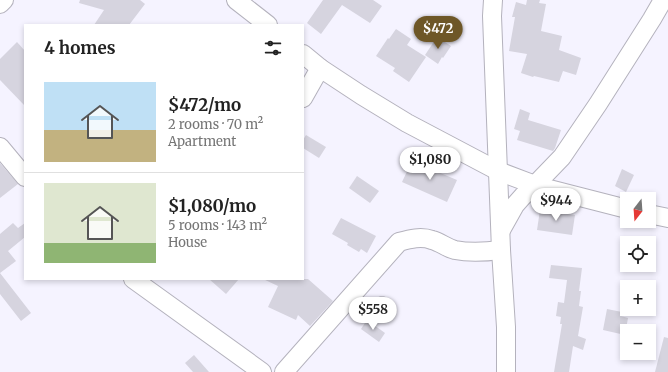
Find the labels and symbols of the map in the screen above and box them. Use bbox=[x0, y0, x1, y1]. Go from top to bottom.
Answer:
pin: $472 bbox=[414, 16, 462, 50]
pin: $1,080 bbox=[397, 147, 463, 181]
pin: $944 bbox=[532, 188, 580, 222]
north arrow bbox=[620, 192, 656, 228]
pin: $558 bbox=[349, 297, 397, 331]

